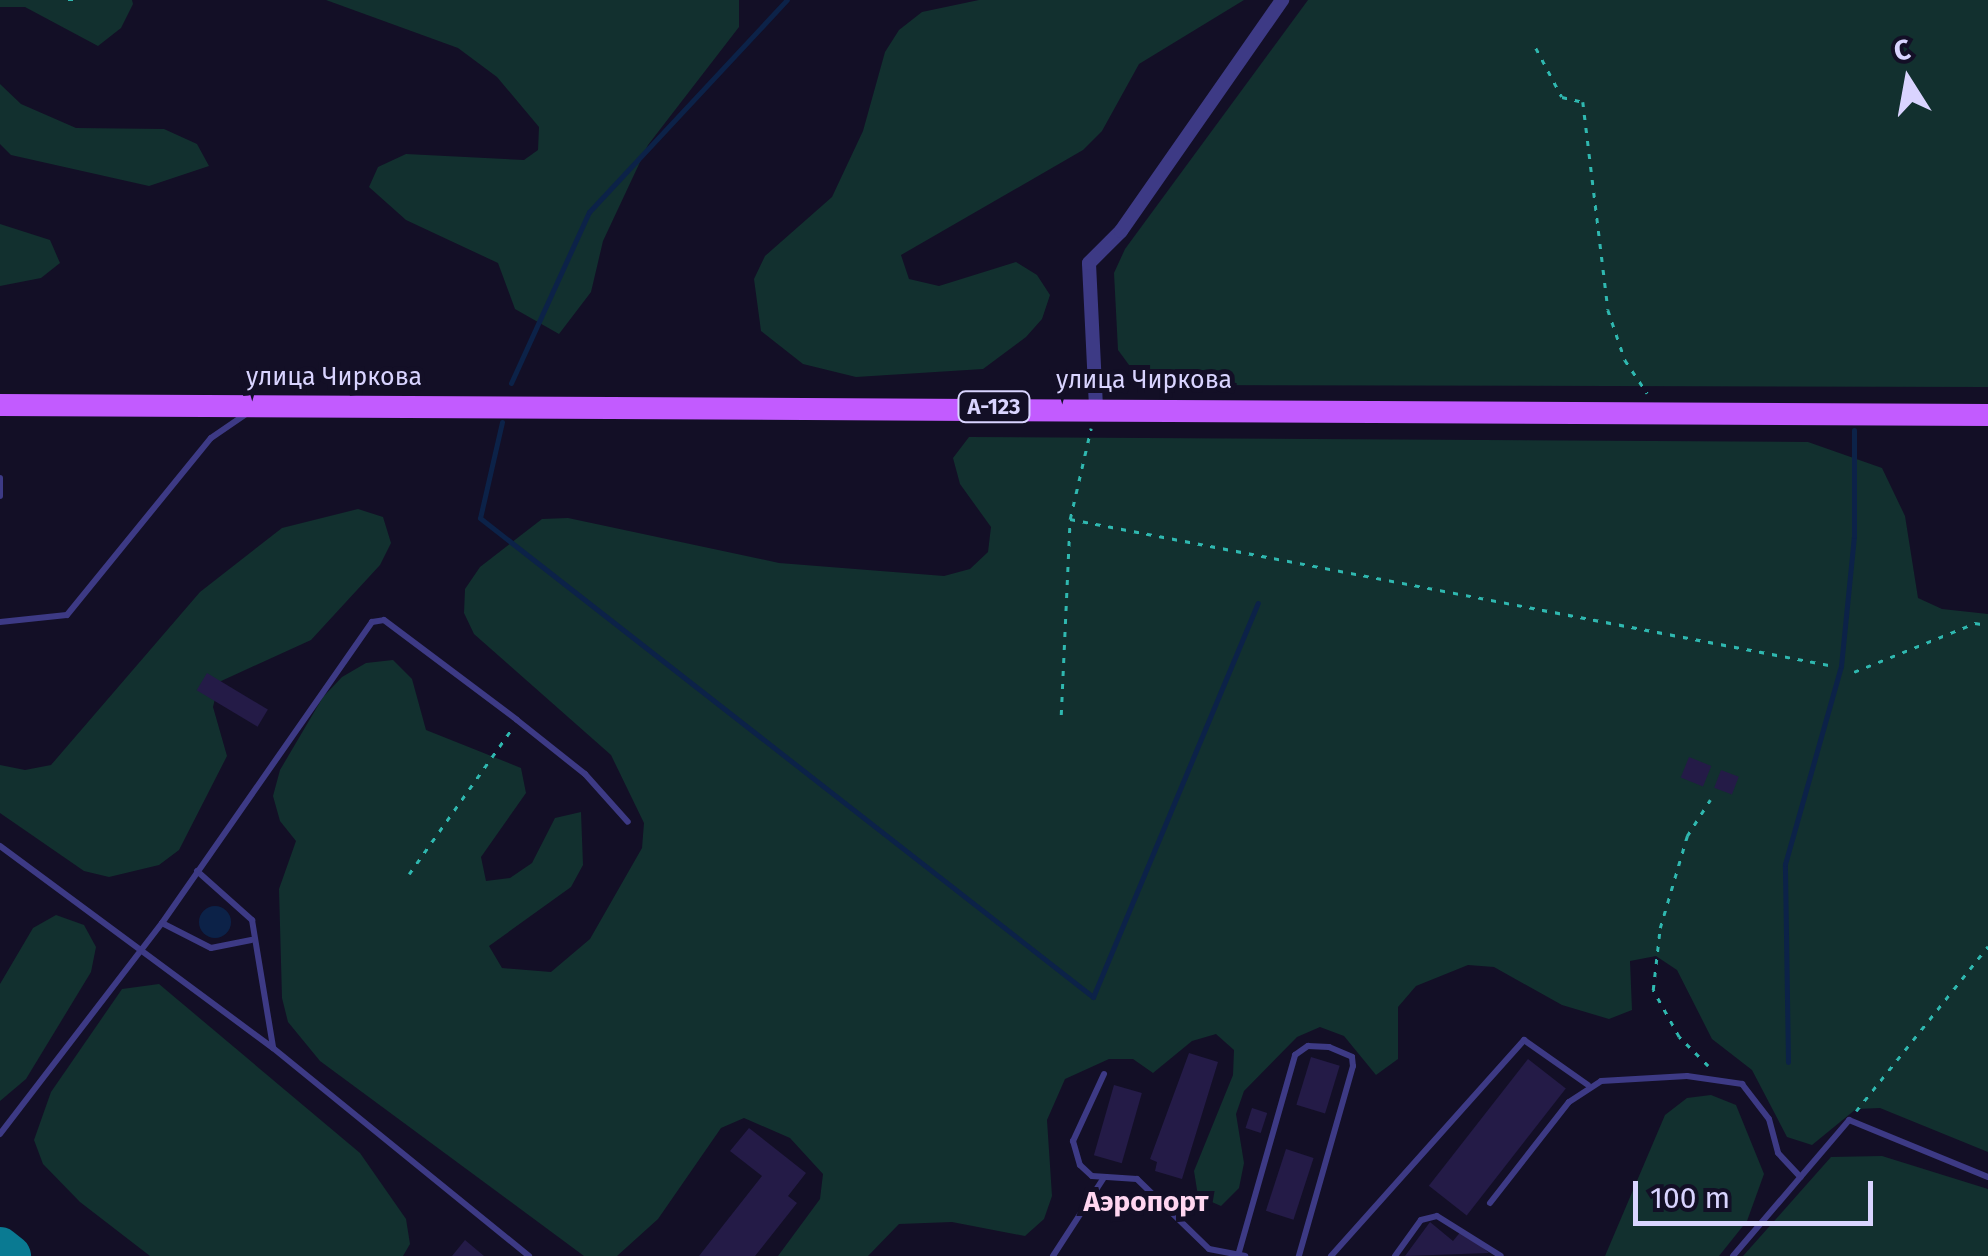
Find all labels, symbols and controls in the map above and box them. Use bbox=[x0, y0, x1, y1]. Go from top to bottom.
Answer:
north arrow bbox=[1858, 30, 1958, 130]
text: С bbox=[1891, 32, 1913, 68]
street label: улица Чиркова bbox=[246, 362, 422, 392]
street label: улица Чиркова bbox=[1056, 365, 1232, 395]
road number: А-123 bbox=[956, 390, 1032, 424]
scale bar bbox=[1638, 1161, 1878, 1223]
text: 100 m bbox=[1650, 1180, 1730, 1216]
district label: Аэропорт bbox=[1083, 1185, 1209, 1219]

